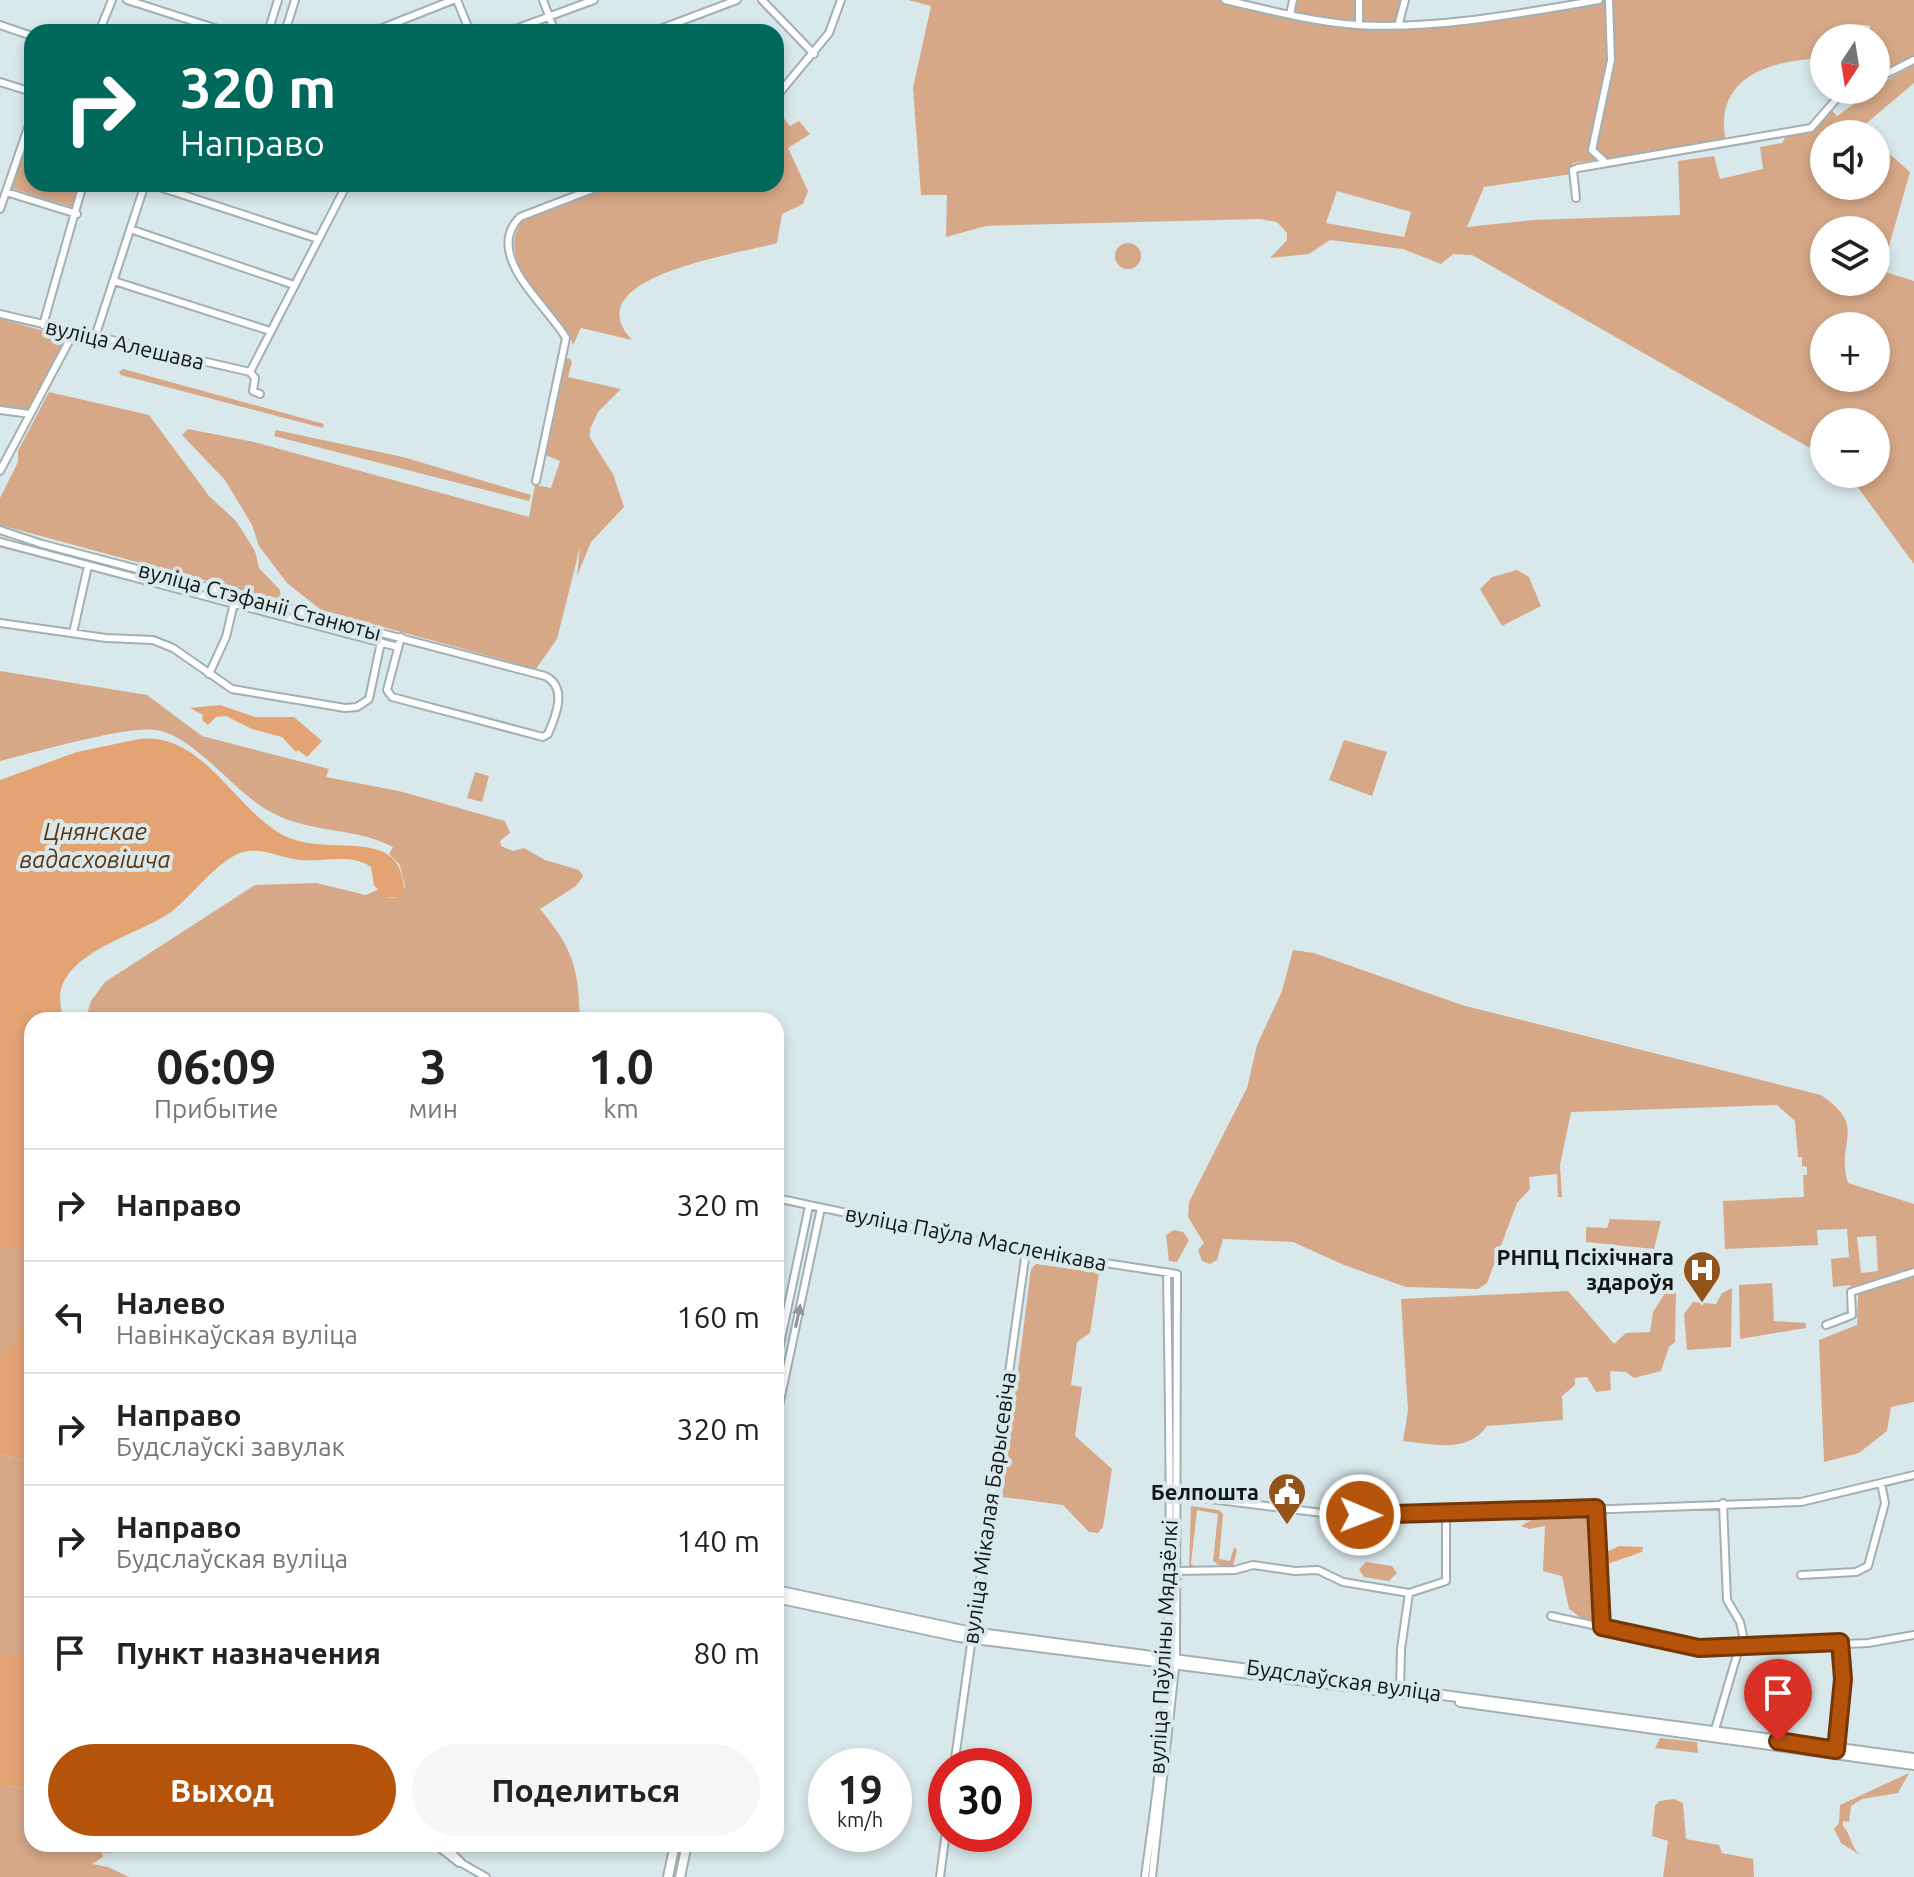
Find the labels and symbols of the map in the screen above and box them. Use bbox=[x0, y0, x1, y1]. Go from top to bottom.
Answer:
north arrow bbox=[1810, 24, 1890, 104]
street label: вуліца Алешава bbox=[43, 313, 207, 374]
street label: вуліца Стэфаніі Станюты bbox=[136, 556, 384, 645]
water label: Цнянскае вадасховішча bbox=[20, 818, 171, 873]
street label: вуліца Паўла Масленікава bbox=[843, 1200, 1109, 1275]
place label: РНПЦ Псіхічнага здароўя bbox=[1497, 1244, 1674, 1294]
hospital icon: РНПЦ Псіхічнага здароўя bbox=[1681, 1249, 1723, 1304]
one-way arrow bbox=[792, 1304, 805, 1329]
street label: вуліца Мікалая Барысевіча bbox=[957, 1370, 1020, 1646]
public building icon: Белпошта bbox=[1266, 1471, 1308, 1526]
position arrow bbox=[1318, 1473, 1402, 1557]
place label: Белпошта bbox=[1151, 1479, 1259, 1504]
street label: вуліца Паўліны Мядзёлкі bbox=[1143, 1519, 1182, 1775]
street label: Будслаўская вуліца bbox=[1245, 1653, 1443, 1706]
pin bbox=[1744, 1659, 1812, 1741]
speed limit sign: 30 bbox=[928, 1748, 1032, 1852]

